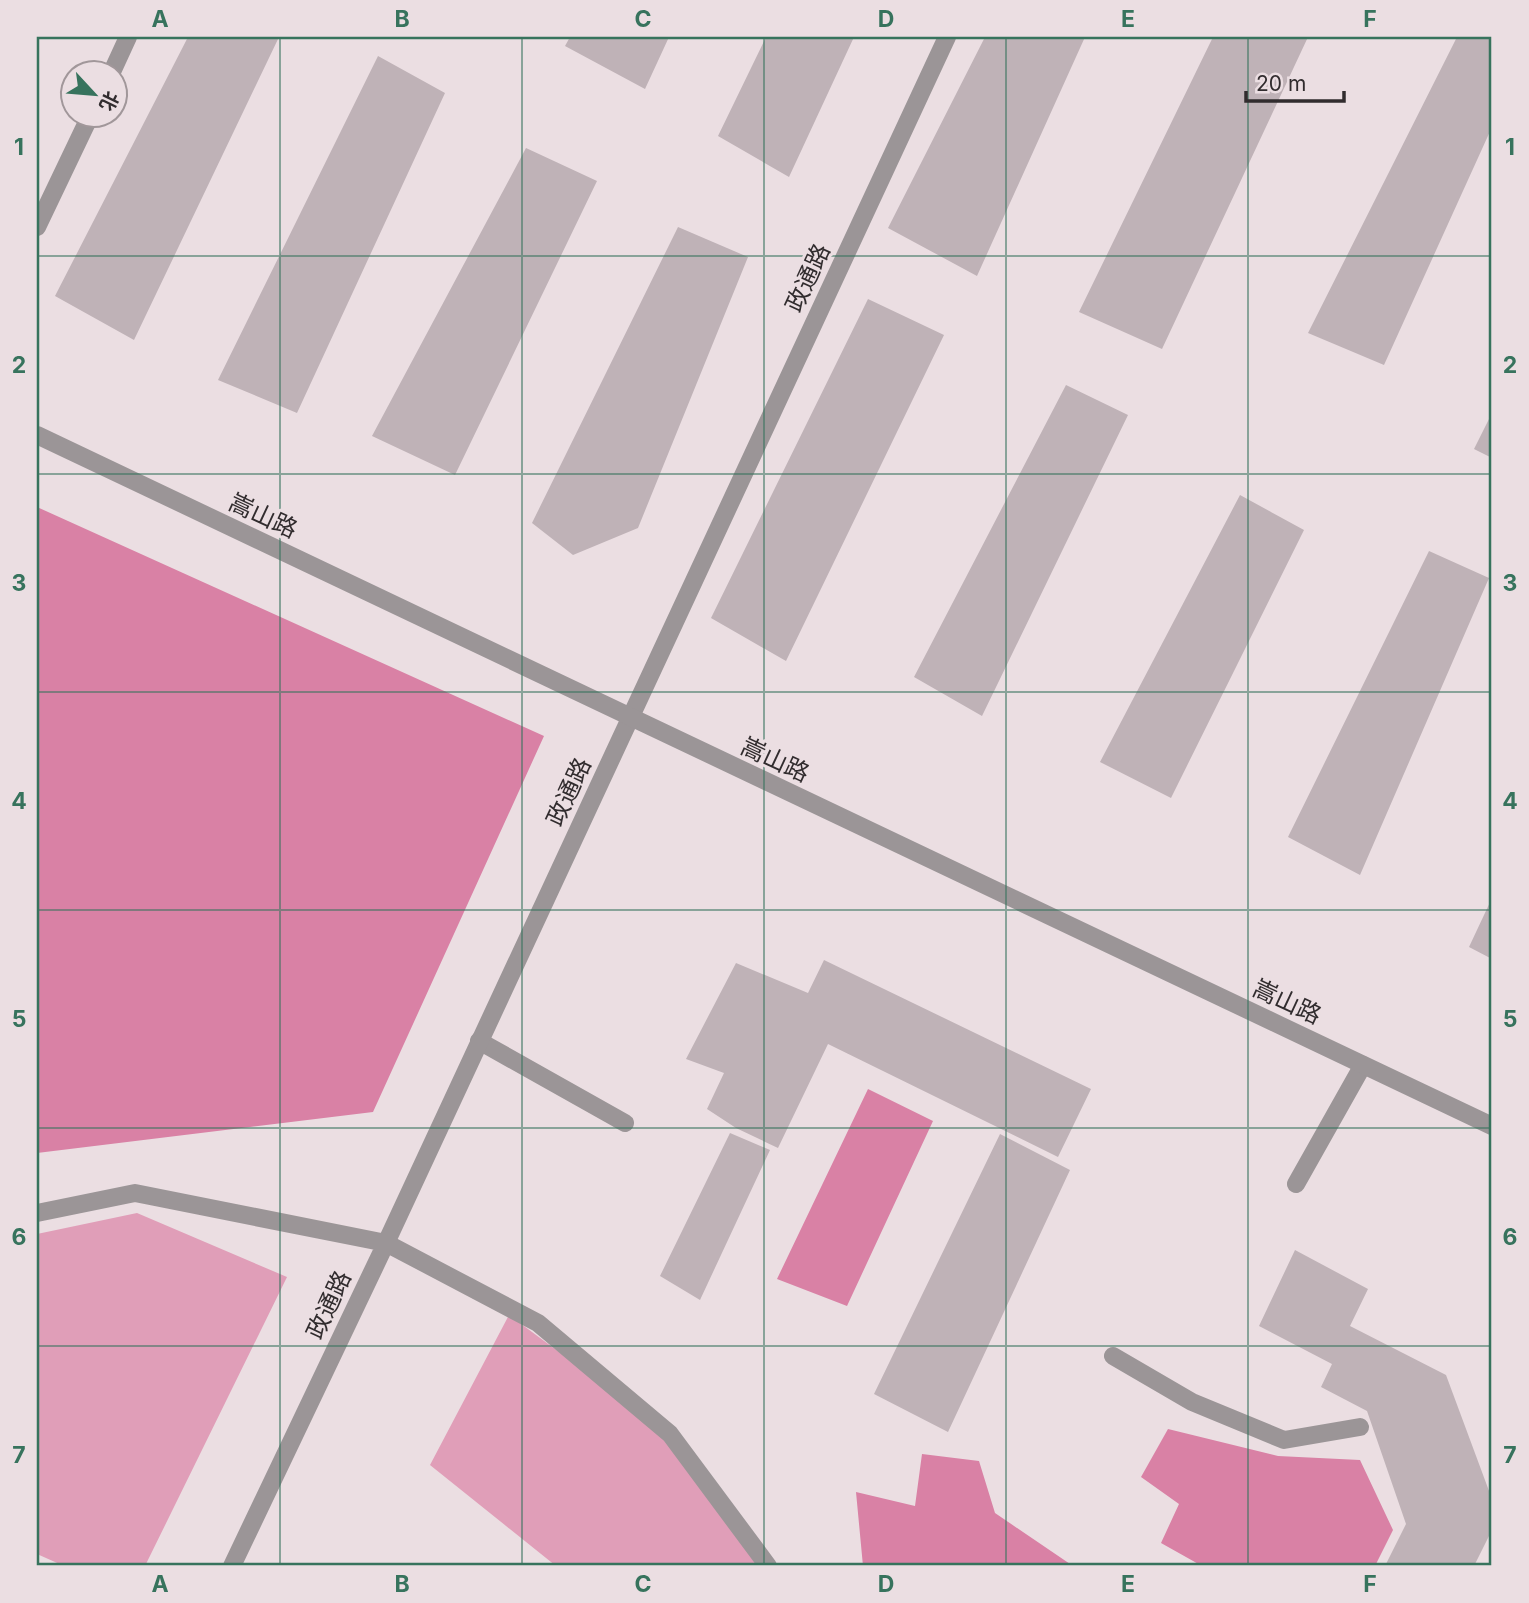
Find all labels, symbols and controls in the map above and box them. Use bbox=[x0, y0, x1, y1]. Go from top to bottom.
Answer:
text: A bbox=[151, 5, 169, 33]
text: B bbox=[394, 5, 410, 33]
text: C bbox=[634, 5, 652, 33]
text: D bbox=[878, 5, 894, 33]
text: E bbox=[1121, 5, 1135, 33]
text: F bbox=[1363, 5, 1377, 33]
north arrow bbox=[60, 60, 130, 130]
scale bar bbox=[1246, 60, 1344, 104]
text: 20 m bbox=[1256, 71, 1306, 96]
text: 北 bbox=[94, 88, 123, 115]
text: 1 bbox=[14, 133, 24, 161]
text: 1 bbox=[1505, 133, 1515, 161]
street label: 政通路 bbox=[779, 239, 836, 317]
text: 2 bbox=[12, 351, 26, 379]
text: 2 bbox=[1503, 351, 1517, 379]
street label: 嵩山路 bbox=[224, 487, 302, 544]
text: 3 bbox=[12, 569, 26, 597]
text: 3 bbox=[1503, 569, 1517, 597]
street label: 嵩山路 bbox=[736, 731, 814, 788]
street label: 政通路 bbox=[540, 753, 597, 831]
text: 4 bbox=[11, 787, 27, 815]
text: 4 bbox=[1502, 787, 1518, 815]
street label: 嵩山路 bbox=[1248, 973, 1326, 1030]
text: 5 bbox=[12, 1005, 26, 1033]
text: 5 bbox=[1503, 1005, 1517, 1033]
text: 6 bbox=[12, 1223, 26, 1251]
text: 6 bbox=[1503, 1223, 1517, 1251]
street label: 政通路 bbox=[300, 1266, 357, 1344]
text: 7 bbox=[12, 1441, 26, 1469]
text: 7 bbox=[1503, 1441, 1517, 1469]
text: A bbox=[151, 1570, 169, 1598]
text: B bbox=[394, 1570, 410, 1598]
text: C bbox=[634, 1570, 652, 1598]
text: D bbox=[878, 1570, 894, 1598]
text: E bbox=[1121, 1570, 1135, 1598]
text: F bbox=[1363, 1570, 1377, 1598]

